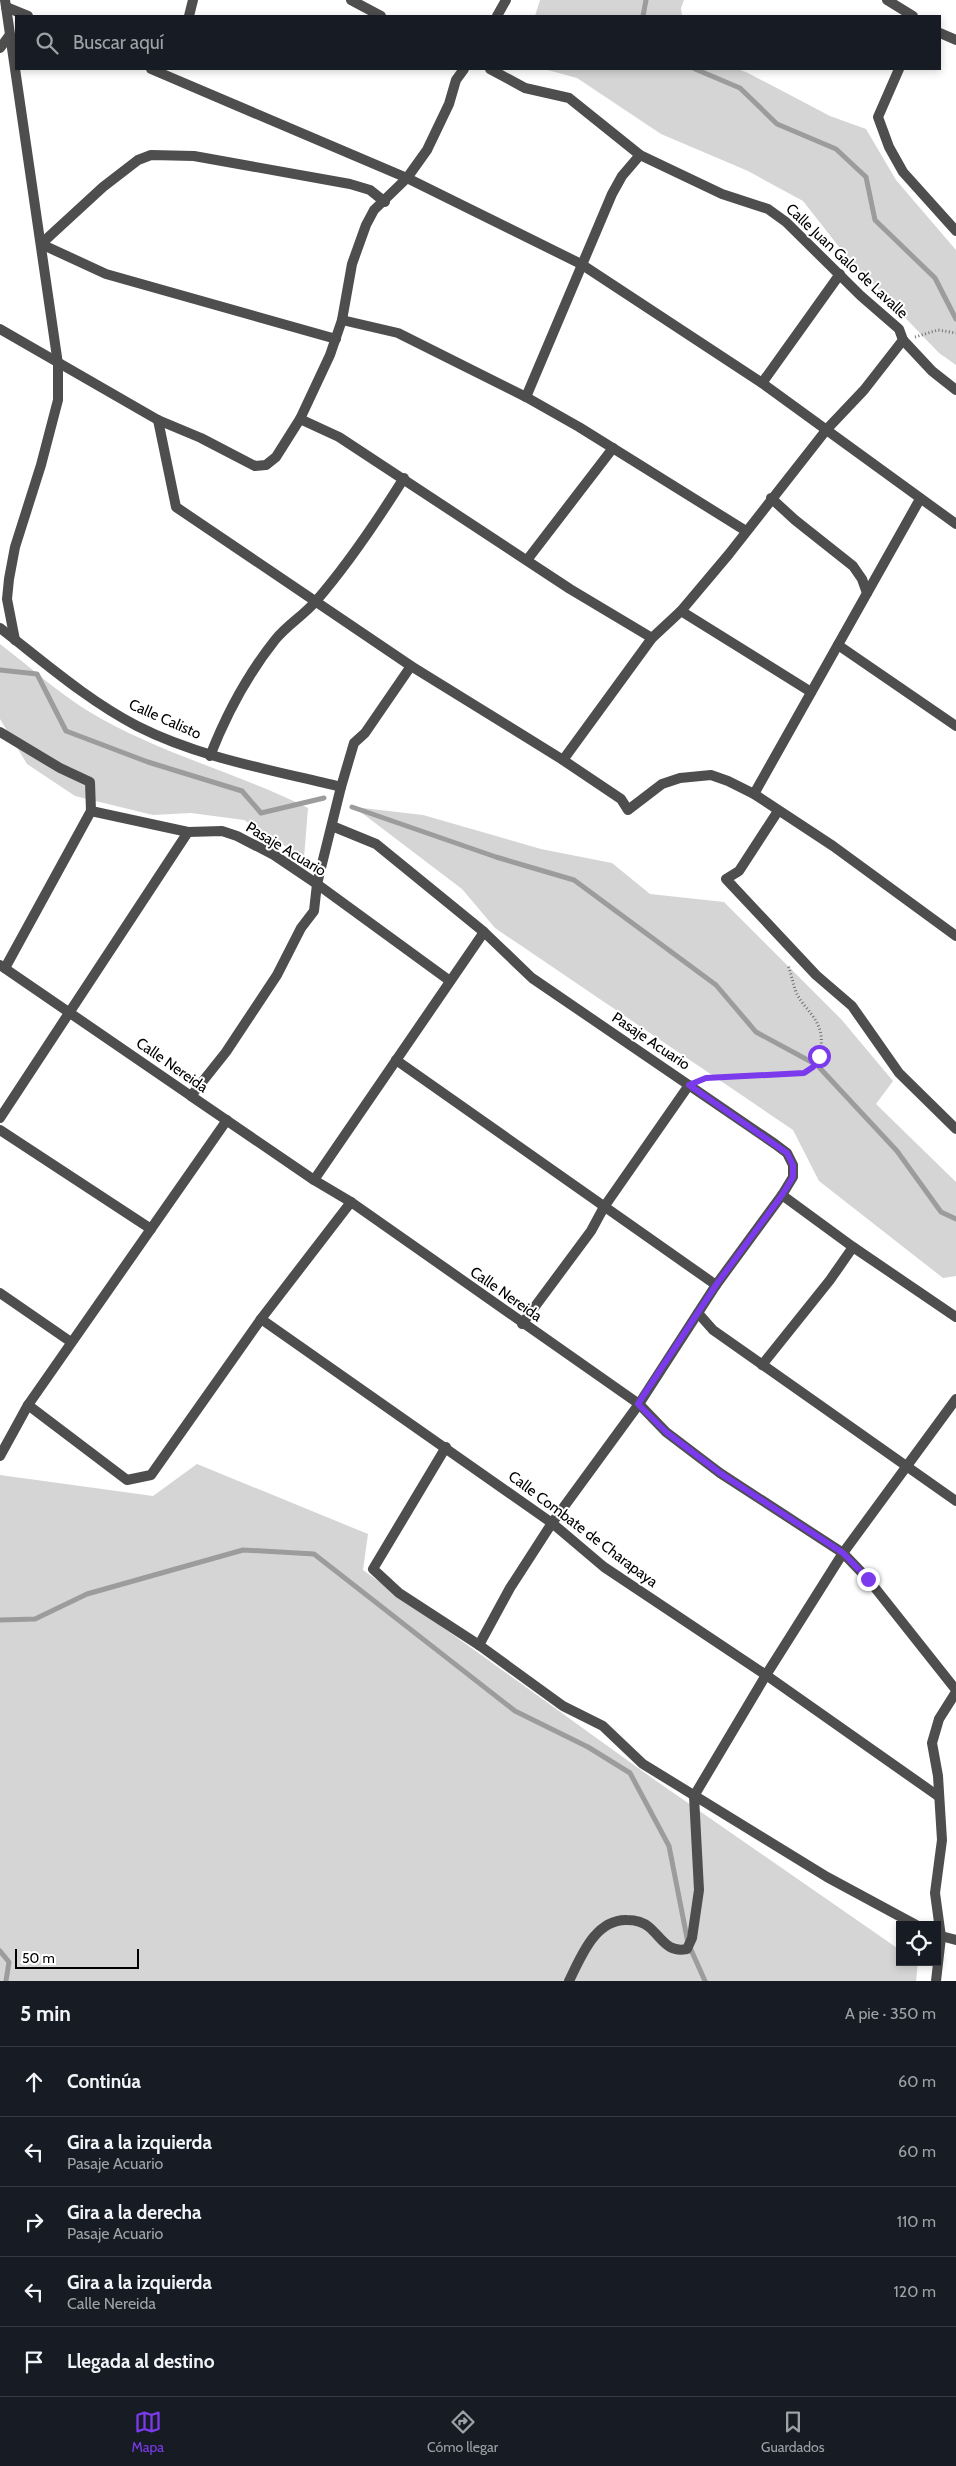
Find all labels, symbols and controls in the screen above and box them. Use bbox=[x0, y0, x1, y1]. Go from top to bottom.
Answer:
search box bbox=[15, 15, 941, 70]
icon: search bbox=[33, 29, 61, 57]
text: Buscar aquí bbox=[73, 31, 164, 54]
street label: Calle Juan Galo de Lavalle bbox=[782, 200, 912, 322]
street label: Calle Calisto bbox=[126, 695, 204, 743]
street label: Pasaje Acuario bbox=[243, 818, 329, 880]
street label: Pasaje Acuario bbox=[609, 1008, 693, 1074]
street label: Calle Nereida bbox=[133, 1034, 212, 1097]
route start bbox=[808, 1045, 831, 1068]
street label: Calle Nereida bbox=[467, 1263, 546, 1326]
street label: Calle Combate de Charapaya bbox=[505, 1467, 662, 1591]
route end bbox=[857, 1568, 880, 1591]
map controls bbox=[896, 1921, 941, 1966]
button: locate bbox=[896, 1921, 941, 1966]
scale bar bbox=[15, 1946, 139, 1969]
text: 50 m bbox=[22, 1949, 55, 1967]
text: 5 min bbox=[20, 2001, 71, 2026]
text: A pie · 350 m bbox=[845, 2004, 936, 2023]
icon: ahead bbox=[20, 2068, 48, 2096]
text: Continúa bbox=[67, 2070, 141, 2093]
text: 60 m bbox=[898, 2072, 936, 2091]
text: Gira a la izquierda bbox=[67, 2131, 212, 2154]
icon: left bbox=[20, 2138, 48, 2166]
text: 60 m bbox=[898, 2142, 936, 2161]
text: Pasaje Acuario bbox=[67, 2154, 163, 2173]
text: Gira a la derecha bbox=[67, 2201, 202, 2224]
icon: right bbox=[20, 2208, 48, 2236]
text: 110 m bbox=[897, 2212, 936, 2231]
text: Pasaje Acuario bbox=[67, 2224, 163, 2243]
text: Gira a la izquierda bbox=[67, 2271, 212, 2294]
icon: left bbox=[20, 2278, 48, 2306]
text: 120 m bbox=[894, 2282, 936, 2301]
text: Calle Nereida bbox=[67, 2294, 156, 2313]
icon: arrive bbox=[20, 2348, 48, 2376]
text: Llegada al destino bbox=[67, 2350, 214, 2373]
tab: Mapa bbox=[132, 2408, 164, 2456]
tab: Cómo llegar bbox=[427, 2408, 498, 2456]
tab: Guardados bbox=[761, 2408, 824, 2456]

